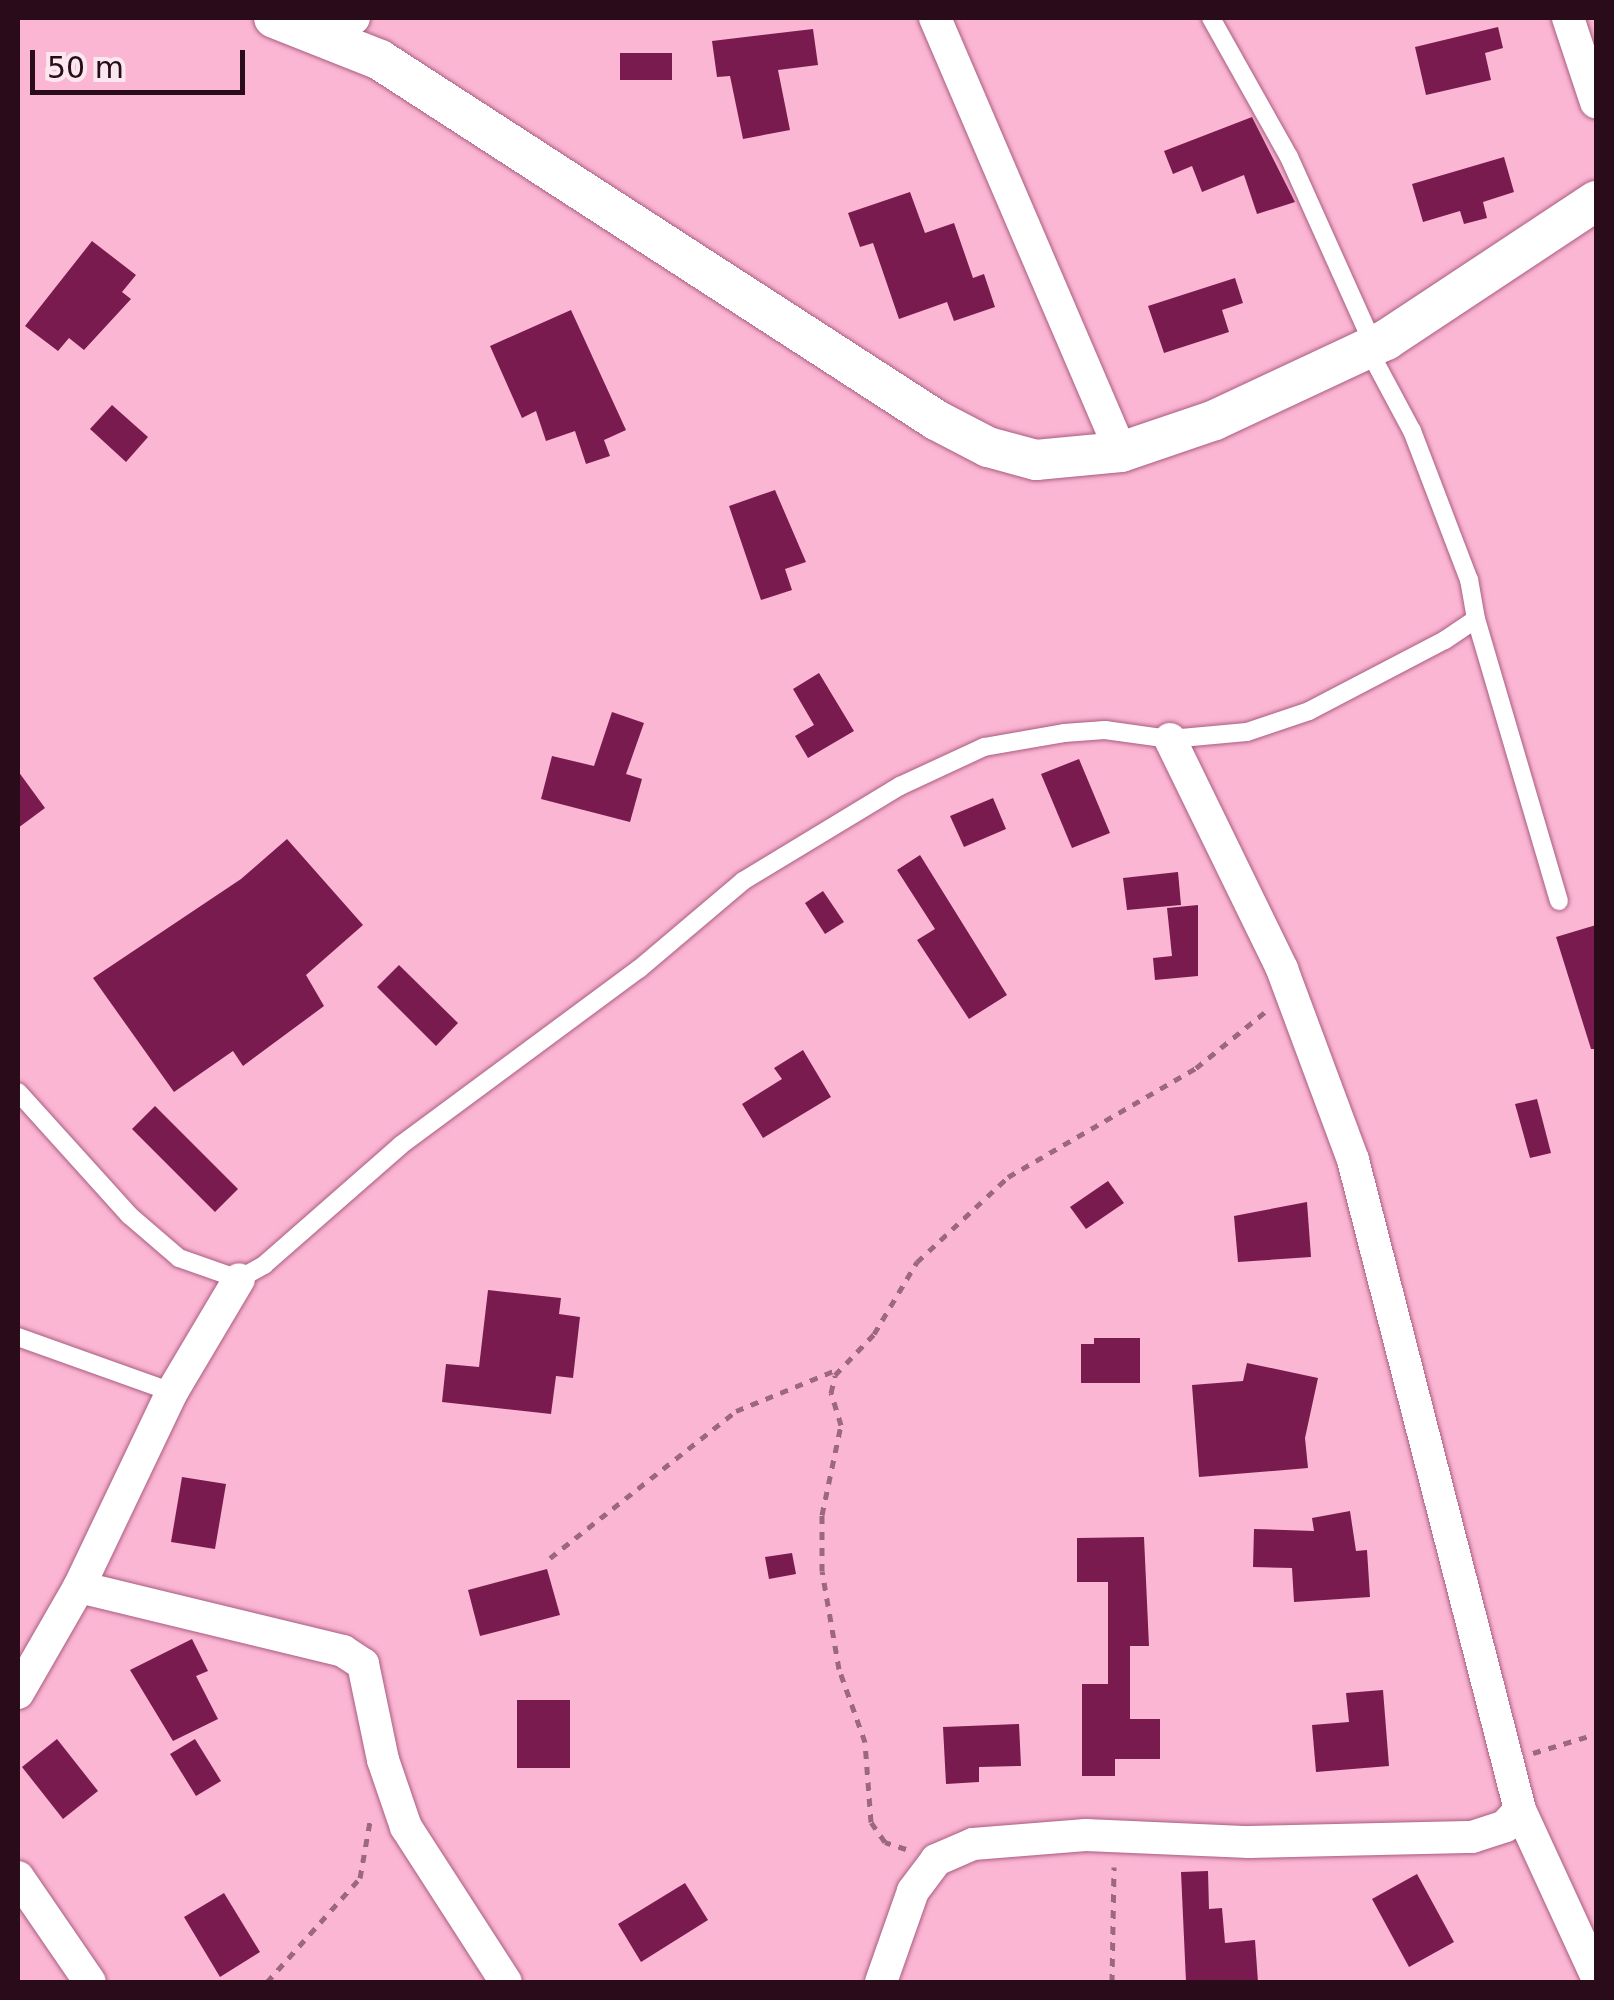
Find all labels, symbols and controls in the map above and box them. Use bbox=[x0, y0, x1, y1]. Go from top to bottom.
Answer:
scale bar bbox=[35, 30, 250, 92]
text: 50 m bbox=[47, 50, 124, 85]

